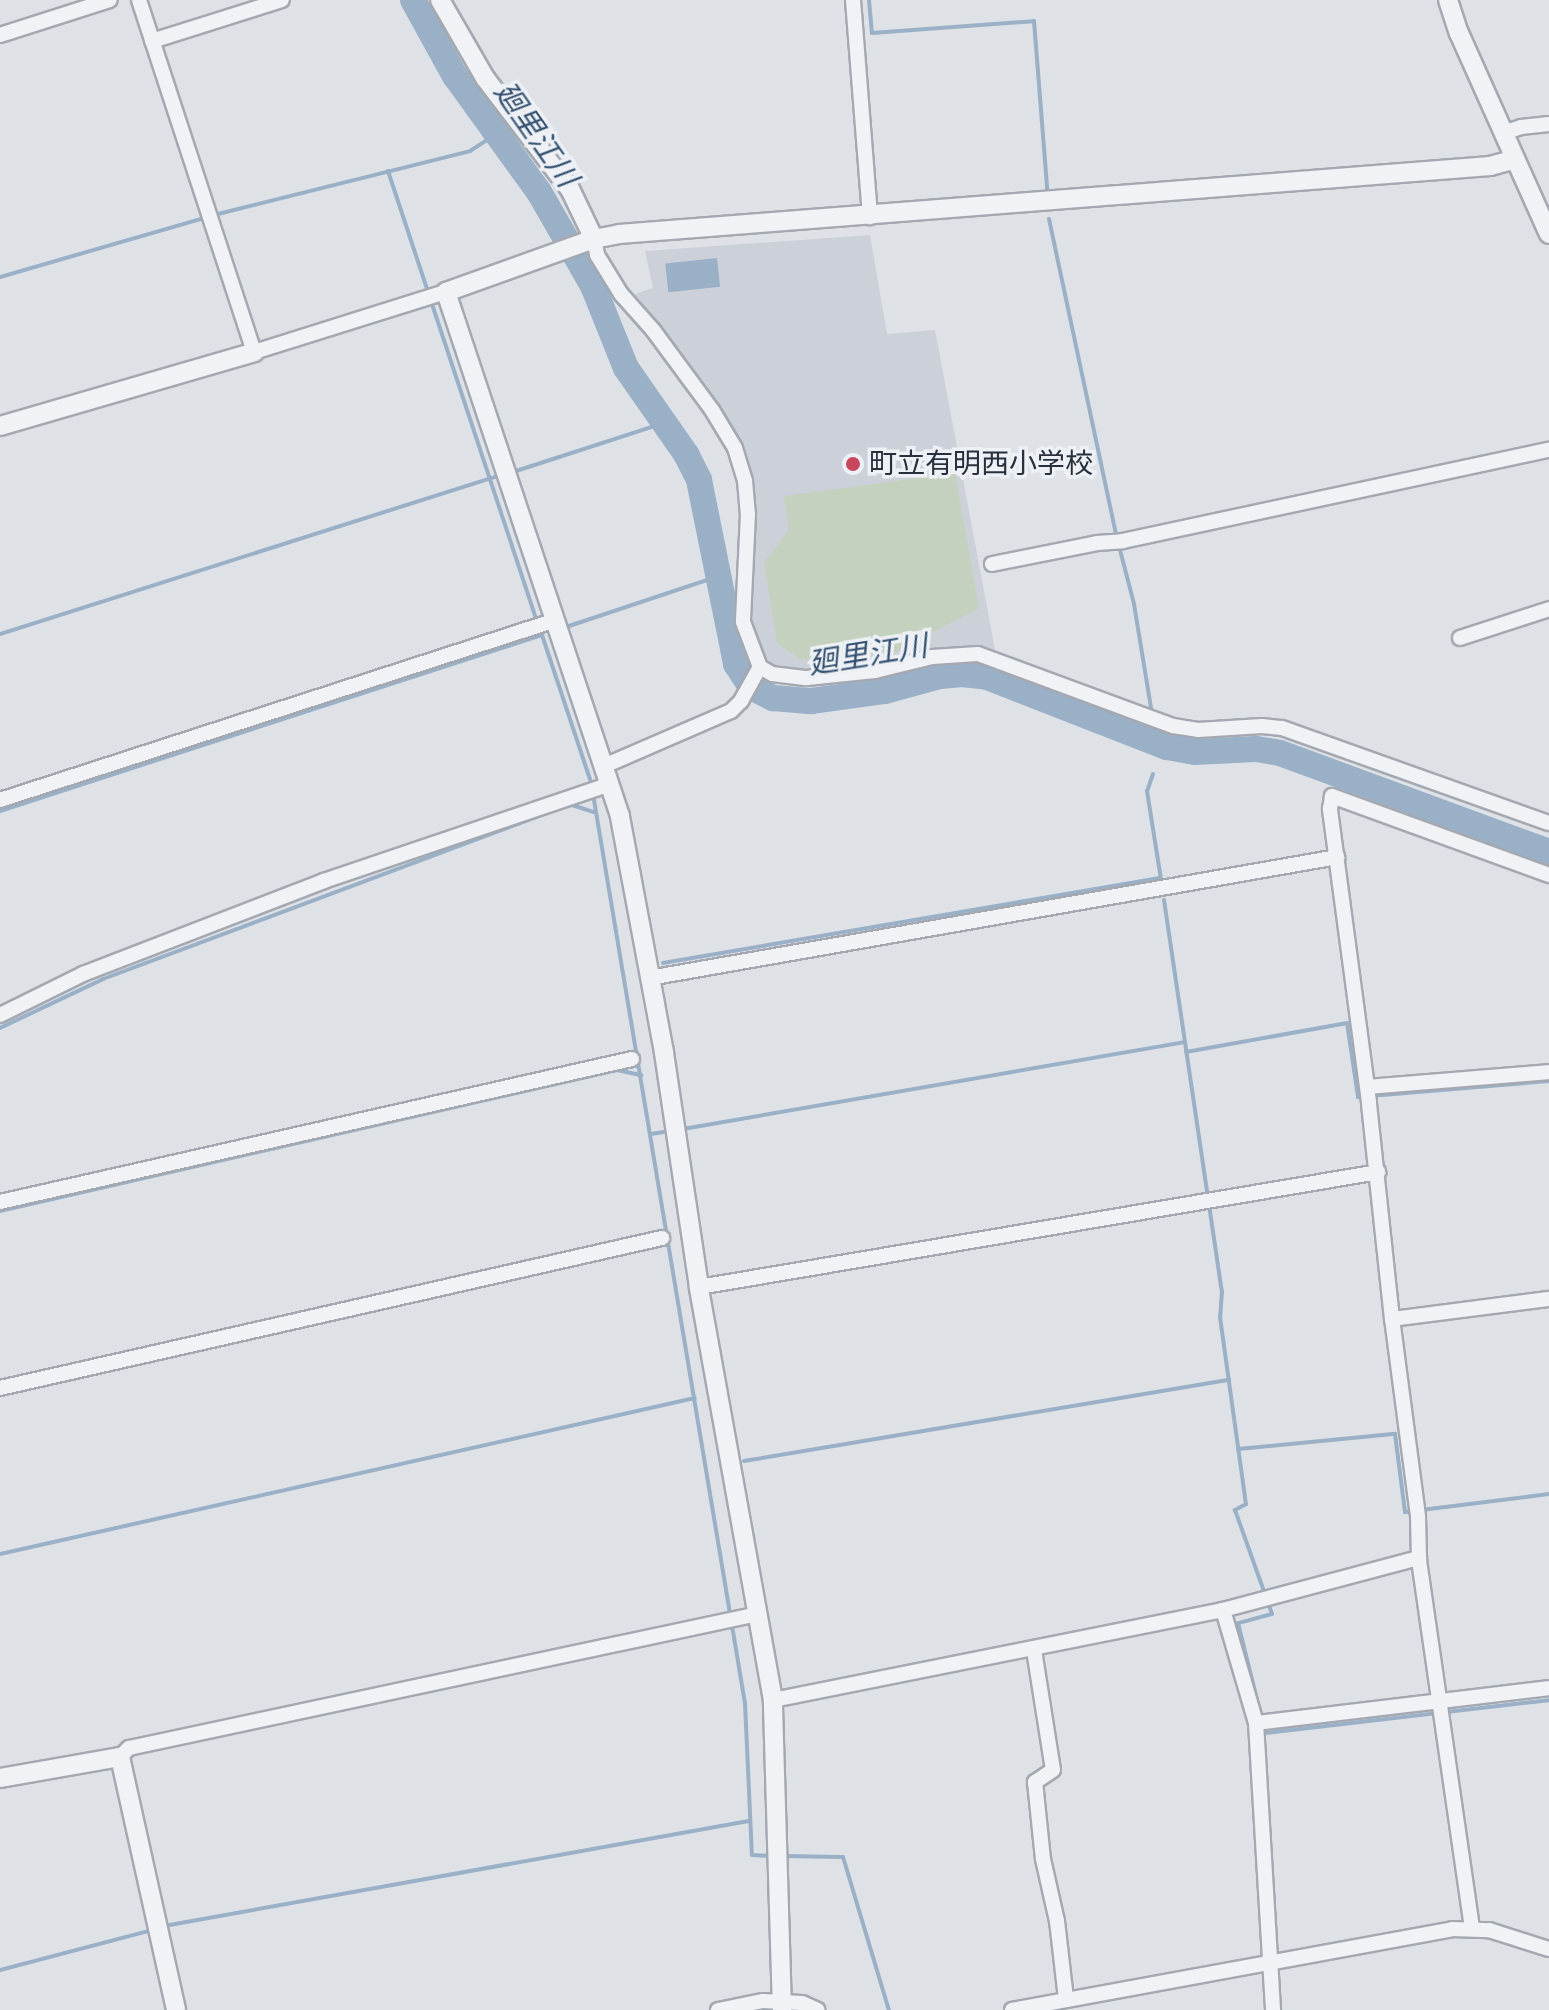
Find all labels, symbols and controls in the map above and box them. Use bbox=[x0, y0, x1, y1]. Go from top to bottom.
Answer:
water label: 廻里江川 bbox=[486, 76, 584, 194]
place label: 町立有明西小学校 bbox=[869, 447, 1093, 481]
marker: 町立有明西小学校 bbox=[844, 455, 862, 473]
water label: 廻里江川 bbox=[806, 629, 930, 683]

